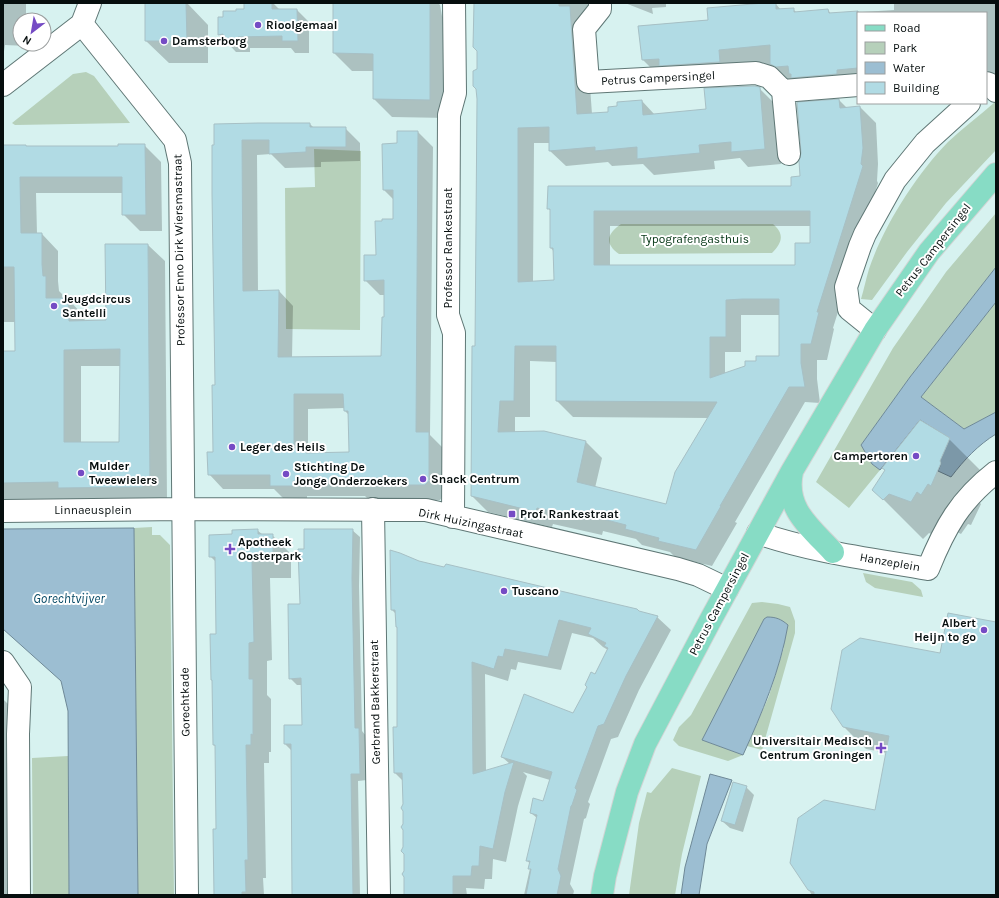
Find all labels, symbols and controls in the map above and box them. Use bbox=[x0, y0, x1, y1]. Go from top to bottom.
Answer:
north arrow bbox=[12, 12, 52, 52]
legend bbox=[857, 12, 987, 104]
place label: Rioolgemaal bbox=[266, 18, 337, 32]
marker: Rioolgemaal bbox=[253, 20, 263, 30]
text: Road bbox=[893, 21, 921, 35]
text: N bbox=[20, 33, 34, 48]
place label: Damsterborg bbox=[172, 34, 247, 48]
marker: Damsterborg bbox=[159, 36, 169, 46]
text: Park bbox=[893, 41, 918, 55]
text: Water bbox=[893, 61, 926, 75]
street label: Petrus Campersingel bbox=[601, 68, 715, 88]
text: Building bbox=[893, 81, 940, 95]
street label: Professor Enno Dirk Wiersmastraat bbox=[170, 153, 188, 346]
street label: Professor Rankestraat bbox=[441, 187, 455, 309]
street label: Petrus Campersingel bbox=[892, 201, 974, 299]
park label: Typografengasthuis bbox=[641, 232, 749, 246]
place label: Jeugdcircus Santelli bbox=[62, 292, 131, 320]
marker: Jeugdcircus Santelli bbox=[49, 301, 59, 311]
place label: Leger des Heils bbox=[240, 440, 325, 454]
marker: Leger des Heils bbox=[227, 442, 237, 452]
place label: Campertoren bbox=[834, 449, 908, 463]
marker: Campertoren bbox=[911, 451, 921, 461]
place label: Mulder Tweewielers bbox=[89, 459, 157, 487]
place label: Stichting De Jonge Onderzoekers bbox=[294, 460, 408, 488]
marker: Mulder Tweewielers bbox=[76, 468, 86, 478]
marker: Stichting De Jonge Onderzoekers bbox=[281, 469, 291, 479]
place label: Snack Centrum bbox=[431, 472, 519, 486]
marker: Snack Centrum bbox=[418, 474, 428, 484]
street label: Linnaeusplein bbox=[54, 503, 132, 517]
street label: Dirk Huizingastraat bbox=[417, 505, 525, 541]
place label: Prof. Rankestraat bbox=[520, 507, 619, 521]
marker: Prof. Rankestraat bbox=[507, 509, 517, 519]
place label: Apotheek Oosterpark bbox=[238, 535, 301, 563]
marker: Apotheek Oosterpark bbox=[225, 544, 235, 554]
street label: Petrus Campersingel bbox=[686, 550, 752, 658]
street label: Hanzeplein bbox=[859, 550, 921, 574]
place label: Tuscano bbox=[512, 584, 559, 598]
marker: Tuscano bbox=[499, 586, 509, 596]
water label: Gorechtvijver bbox=[33, 591, 105, 606]
place label: Albert Heijn to go bbox=[914, 616, 976, 644]
marker: Albert Heijn to go bbox=[979, 625, 989, 635]
street label: Gerbrand Bakkerstraat bbox=[367, 639, 383, 764]
street label: Gorechtkade bbox=[177, 667, 193, 737]
place label: Universitair Medisch Centrum Groningen bbox=[753, 734, 872, 762]
marker: Universitair Medisch Centrum Groningen bbox=[875, 742, 887, 754]

